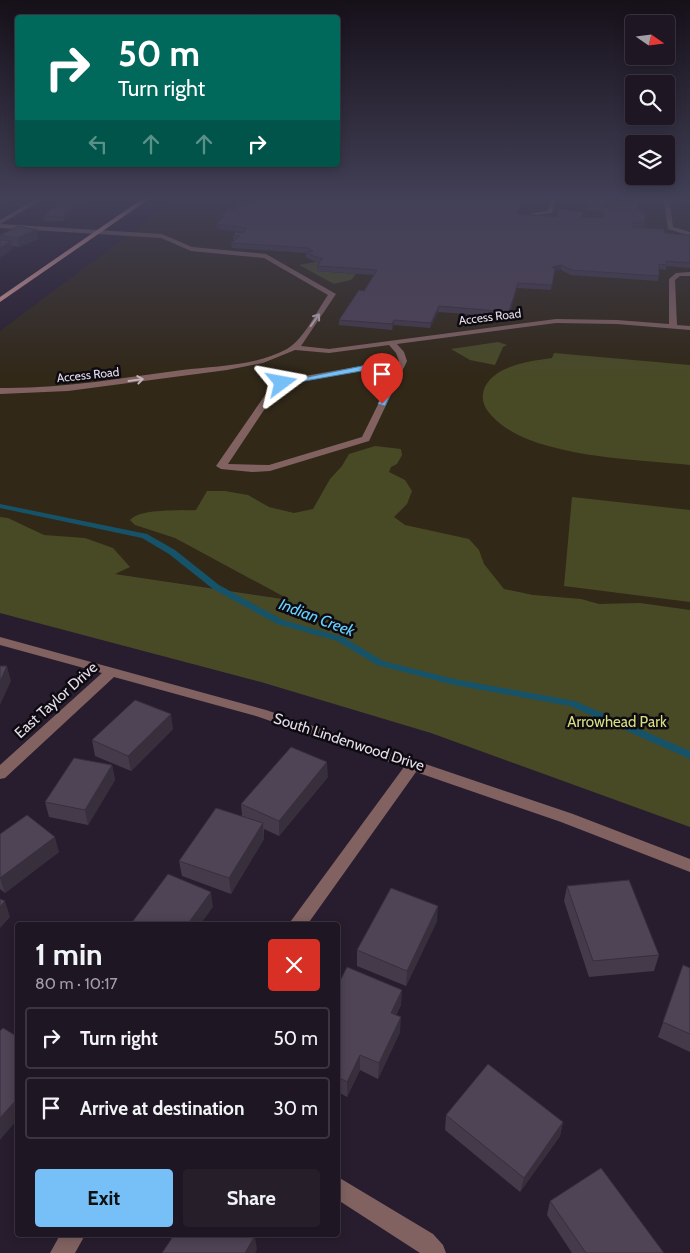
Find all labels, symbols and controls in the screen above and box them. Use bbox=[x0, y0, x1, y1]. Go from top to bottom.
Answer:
north arrow bbox=[625, 15, 675, 65]
map controls bbox=[625, 15, 675, 185]
text: 50 m bbox=[118, 32, 200, 75]
icon: right bbox=[35, 35, 100, 100]
text: Turn right bbox=[118, 75, 205, 102]
button: search bbox=[625, 75, 675, 125]
icon: left bbox=[84, 130, 112, 158]
icon: ahead bbox=[137, 130, 165, 158]
icon: ahead bbox=[190, 130, 218, 158]
icon: right bbox=[243, 130, 271, 158]
button: layers bbox=[625, 135, 675, 185]
street label: Access Road bbox=[458, 305, 522, 328]
one-way arrow bbox=[310, 313, 320, 327]
pin bbox=[361, 353, 403, 404]
position arrow bbox=[255, 356, 307, 408]
icon: arrive bbox=[368, 360, 396, 388]
street label: Access Road bbox=[56, 364, 120, 385]
one-way arrow bbox=[127, 375, 143, 385]
water label: Indian Creek bbox=[276, 594, 358, 641]
street label: East Taylor Drive bbox=[11, 658, 101, 742]
street label: South Lindenwood Drive bbox=[271, 709, 427, 775]
park label: Arrowhead Park bbox=[567, 713, 667, 731]
text: 1 min bbox=[35, 936, 103, 973]
button: close bbox=[268, 939, 320, 991]
text: 80 m · 10:17 bbox=[35, 974, 117, 993]
icon: right bbox=[37, 1024, 65, 1052]
text: Turn right bbox=[80, 1027, 158, 1050]
text: 50 m bbox=[274, 1027, 318, 1050]
icon: arrive bbox=[37, 1094, 65, 1122]
text: Arrive at destination bbox=[80, 1097, 244, 1120]
text: 30 m bbox=[274, 1097, 318, 1120]
button: Exit bbox=[35, 1169, 173, 1227]
button: Share bbox=[183, 1169, 320, 1227]

